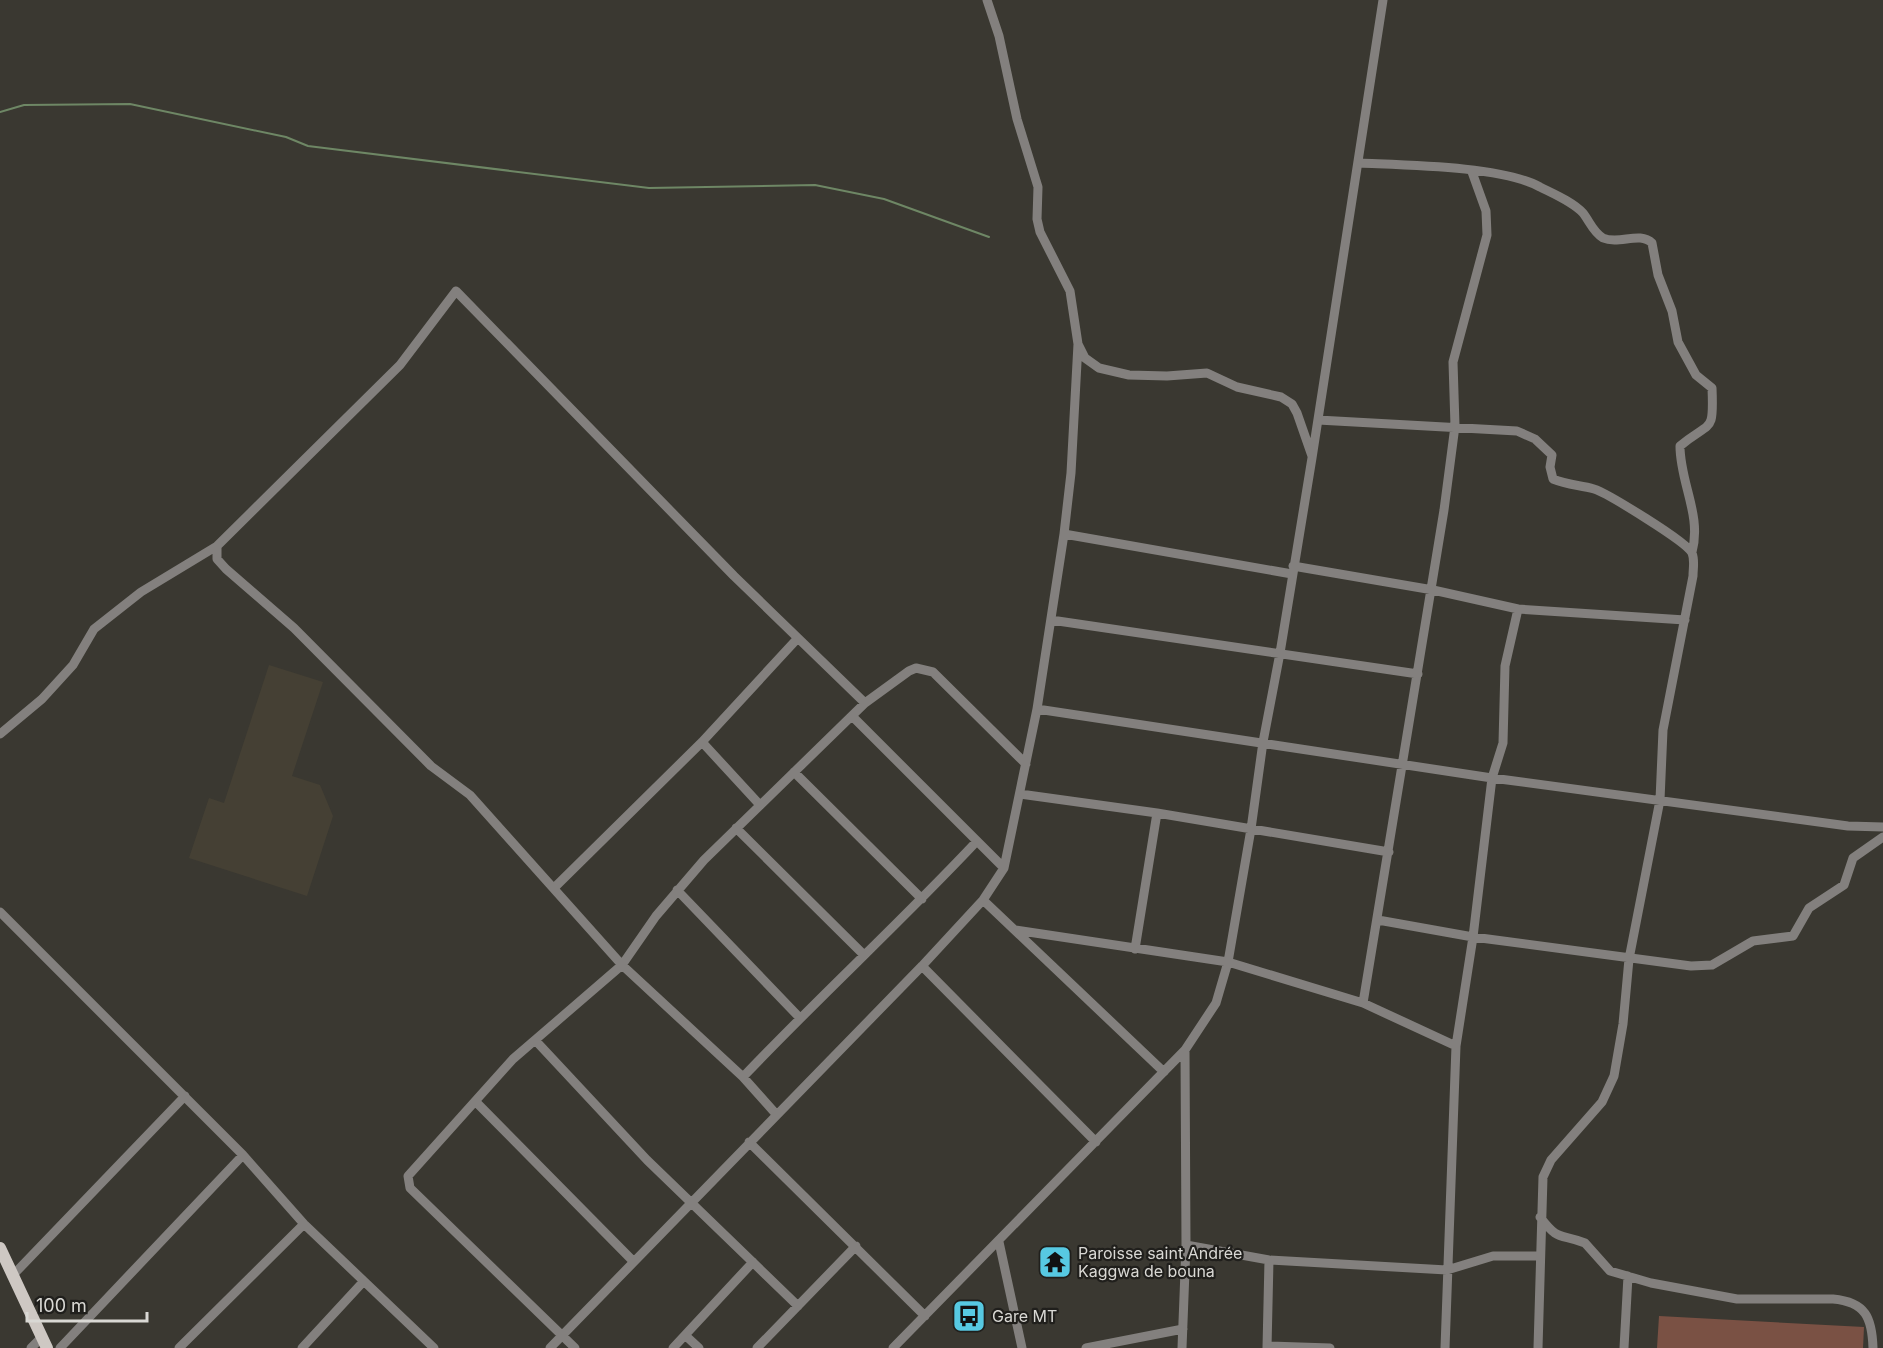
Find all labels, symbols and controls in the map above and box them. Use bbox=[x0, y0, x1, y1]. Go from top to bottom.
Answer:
place label: Paroisse saint Andrée Kaggwa de bouna bbox=[1078, 1243, 1242, 1281]
temple icon: Paroisse saint Andrée Kaggwa de bouna bbox=[1037, 1244, 1073, 1280]
scale bar bbox=[27, 1285, 147, 1323]
text: 100 m bbox=[36, 1295, 87, 1316]
bus stop icon: Gare MT bbox=[951, 1298, 987, 1334]
place label: Gare MT bbox=[992, 1306, 1057, 1326]

